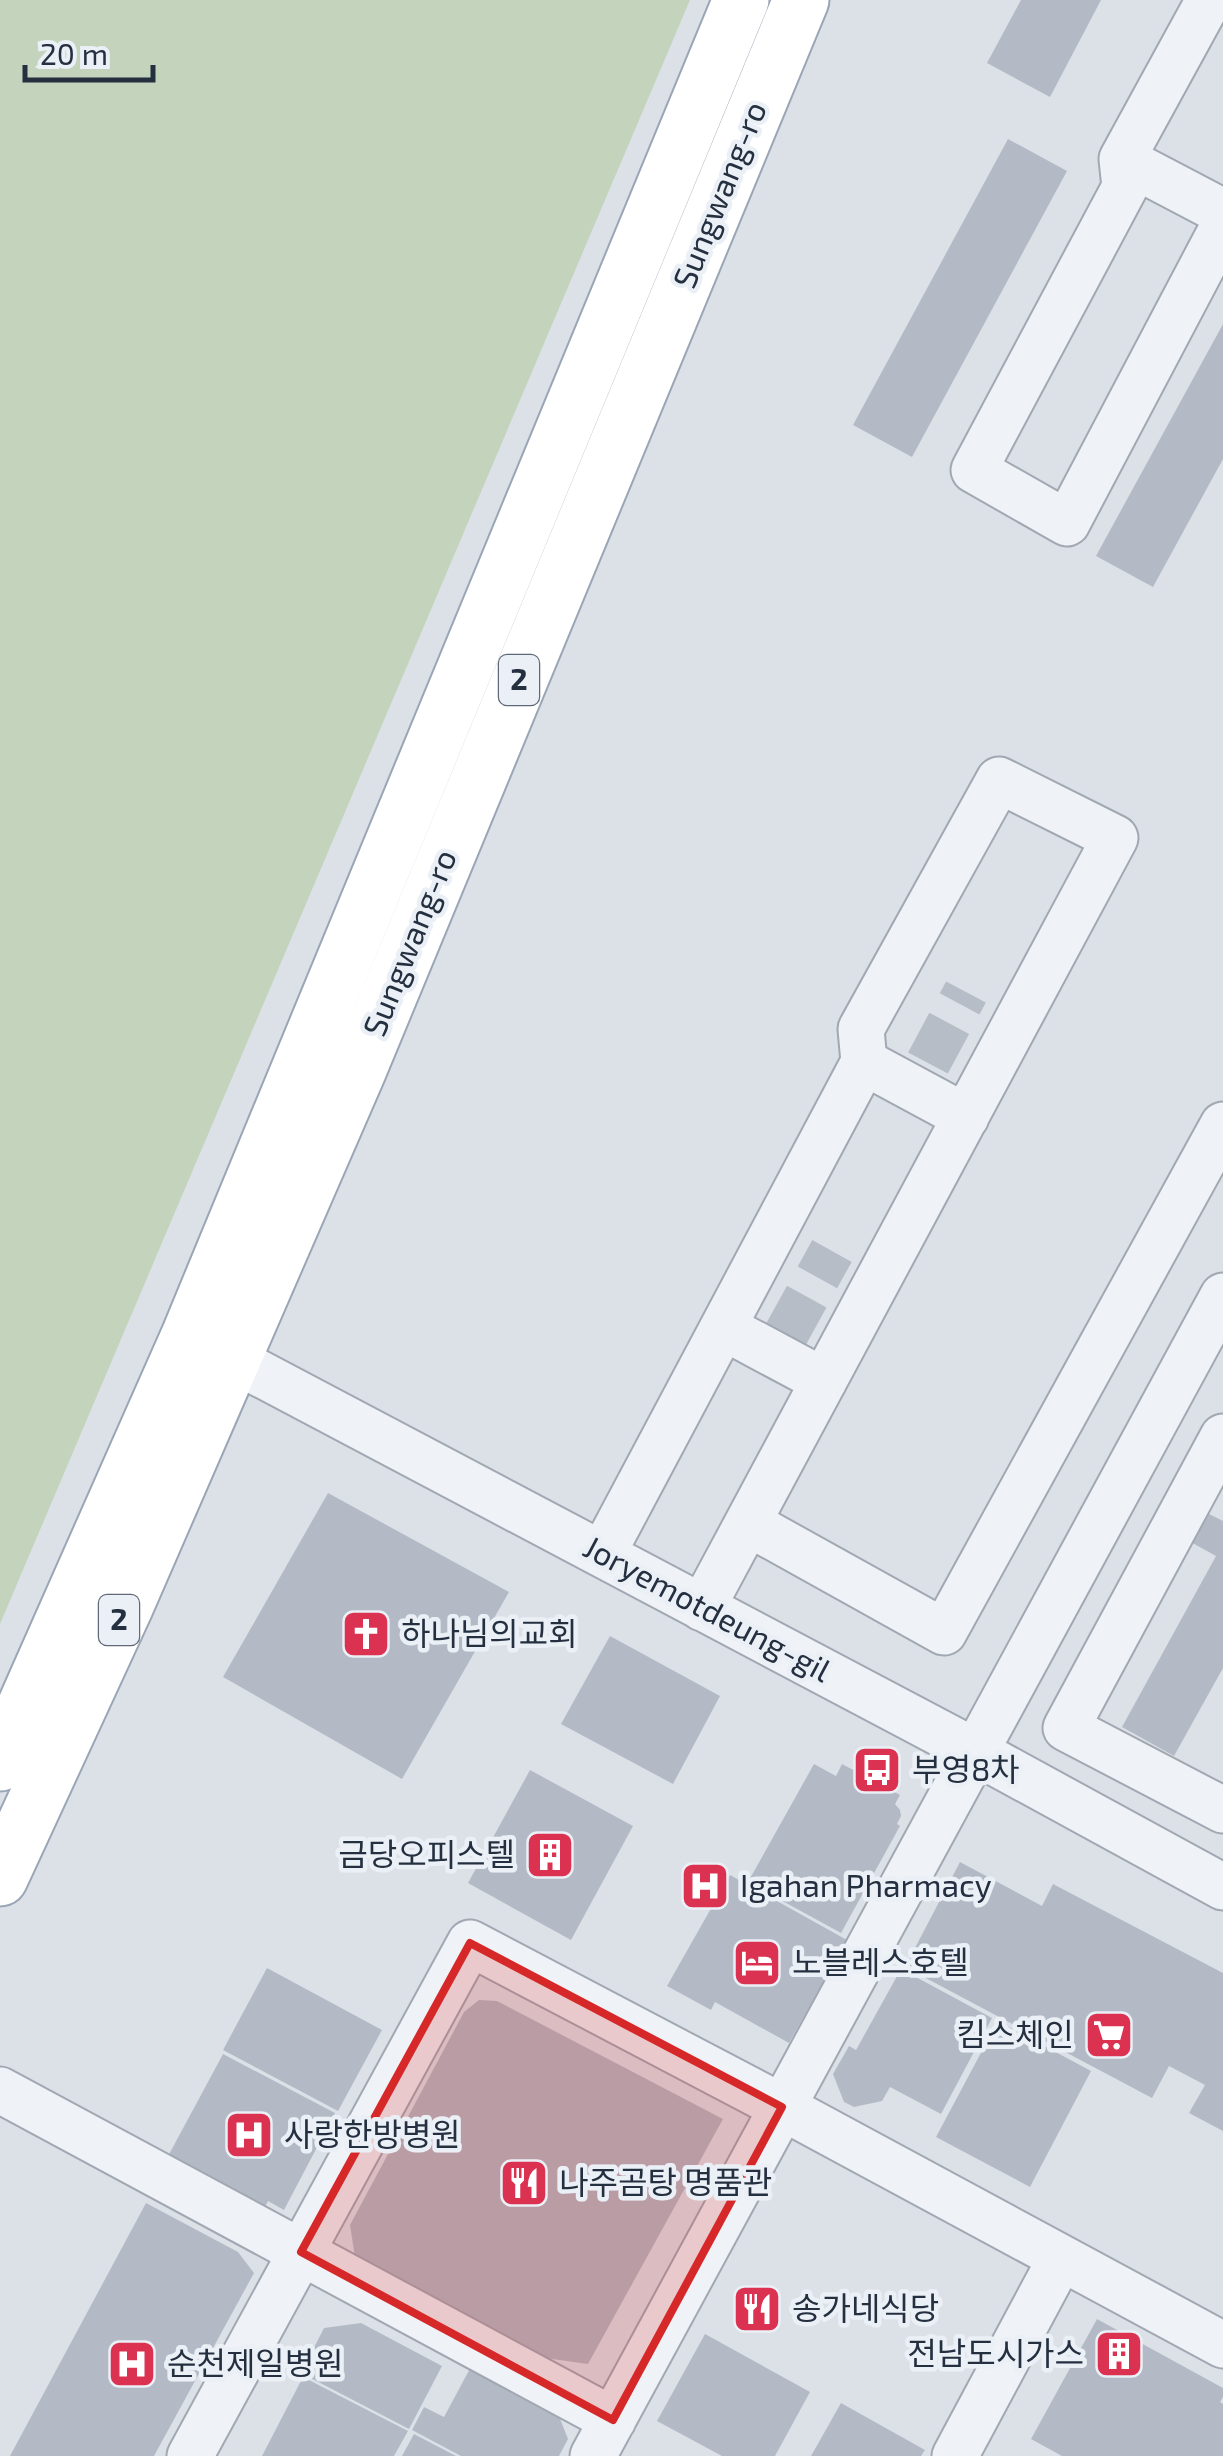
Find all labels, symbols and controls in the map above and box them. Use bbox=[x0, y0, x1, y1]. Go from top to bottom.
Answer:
scale bar bbox=[25, 20, 152, 82]
text: 20 m bbox=[40, 35, 108, 71]
street label: Sungwang-ro bbox=[663, 95, 773, 293]
road number: 2 bbox=[499, 655, 539, 705]
street label: Sungwang-ro bbox=[353, 843, 463, 1041]
street label: Joryemotdeung-gil bbox=[578, 1526, 838, 1689]
road number: 2 bbox=[99, 1595, 139, 1645]
church icon: 하나님의교회 bbox=[340, 1608, 392, 1660]
place label: 하나님의교회 bbox=[401, 1613, 578, 1651]
bus stop icon: 부영8차 bbox=[851, 1744, 903, 1796]
place label: 부영8차 bbox=[912, 1749, 1020, 1787]
building icon: 금당오피스텔 bbox=[524, 1829, 576, 1881]
place label: 금당오피스텔 bbox=[338, 1834, 515, 1872]
hospital icon: Igahan Pharmacy bbox=[679, 1860, 731, 1912]
place label: Igahan Pharmacy bbox=[740, 1865, 992, 1903]
hotel icon: 노블레스호텔 bbox=[731, 1937, 783, 1989]
place label: 노블레스호텔 bbox=[792, 1942, 969, 1980]
supermarket icon: 킴스체인 bbox=[1083, 2009, 1135, 2061]
place label: 킴스체인 bbox=[956, 2014, 1074, 2052]
hospital icon: 사랑한방병원 bbox=[223, 2109, 275, 2161]
place label: 사랑한방병원 bbox=[284, 2114, 461, 2152]
restaurant icon: 나주곰탕 명품관 bbox=[498, 2157, 550, 2209]
place label: 나주곰탕 명품관 bbox=[559, 2162, 772, 2200]
restaurant icon: 송가네식당 bbox=[731, 2283, 783, 2335]
place label: 송가네식당 bbox=[792, 2288, 939, 2326]
building icon: 전남도시가스 bbox=[1093, 2328, 1145, 2380]
place label: 전남도시가스 bbox=[907, 2333, 1084, 2371]
hospital icon: 순천제일병원 bbox=[106, 2338, 158, 2390]
place label: 순천제일병원 bbox=[167, 2343, 344, 2381]

